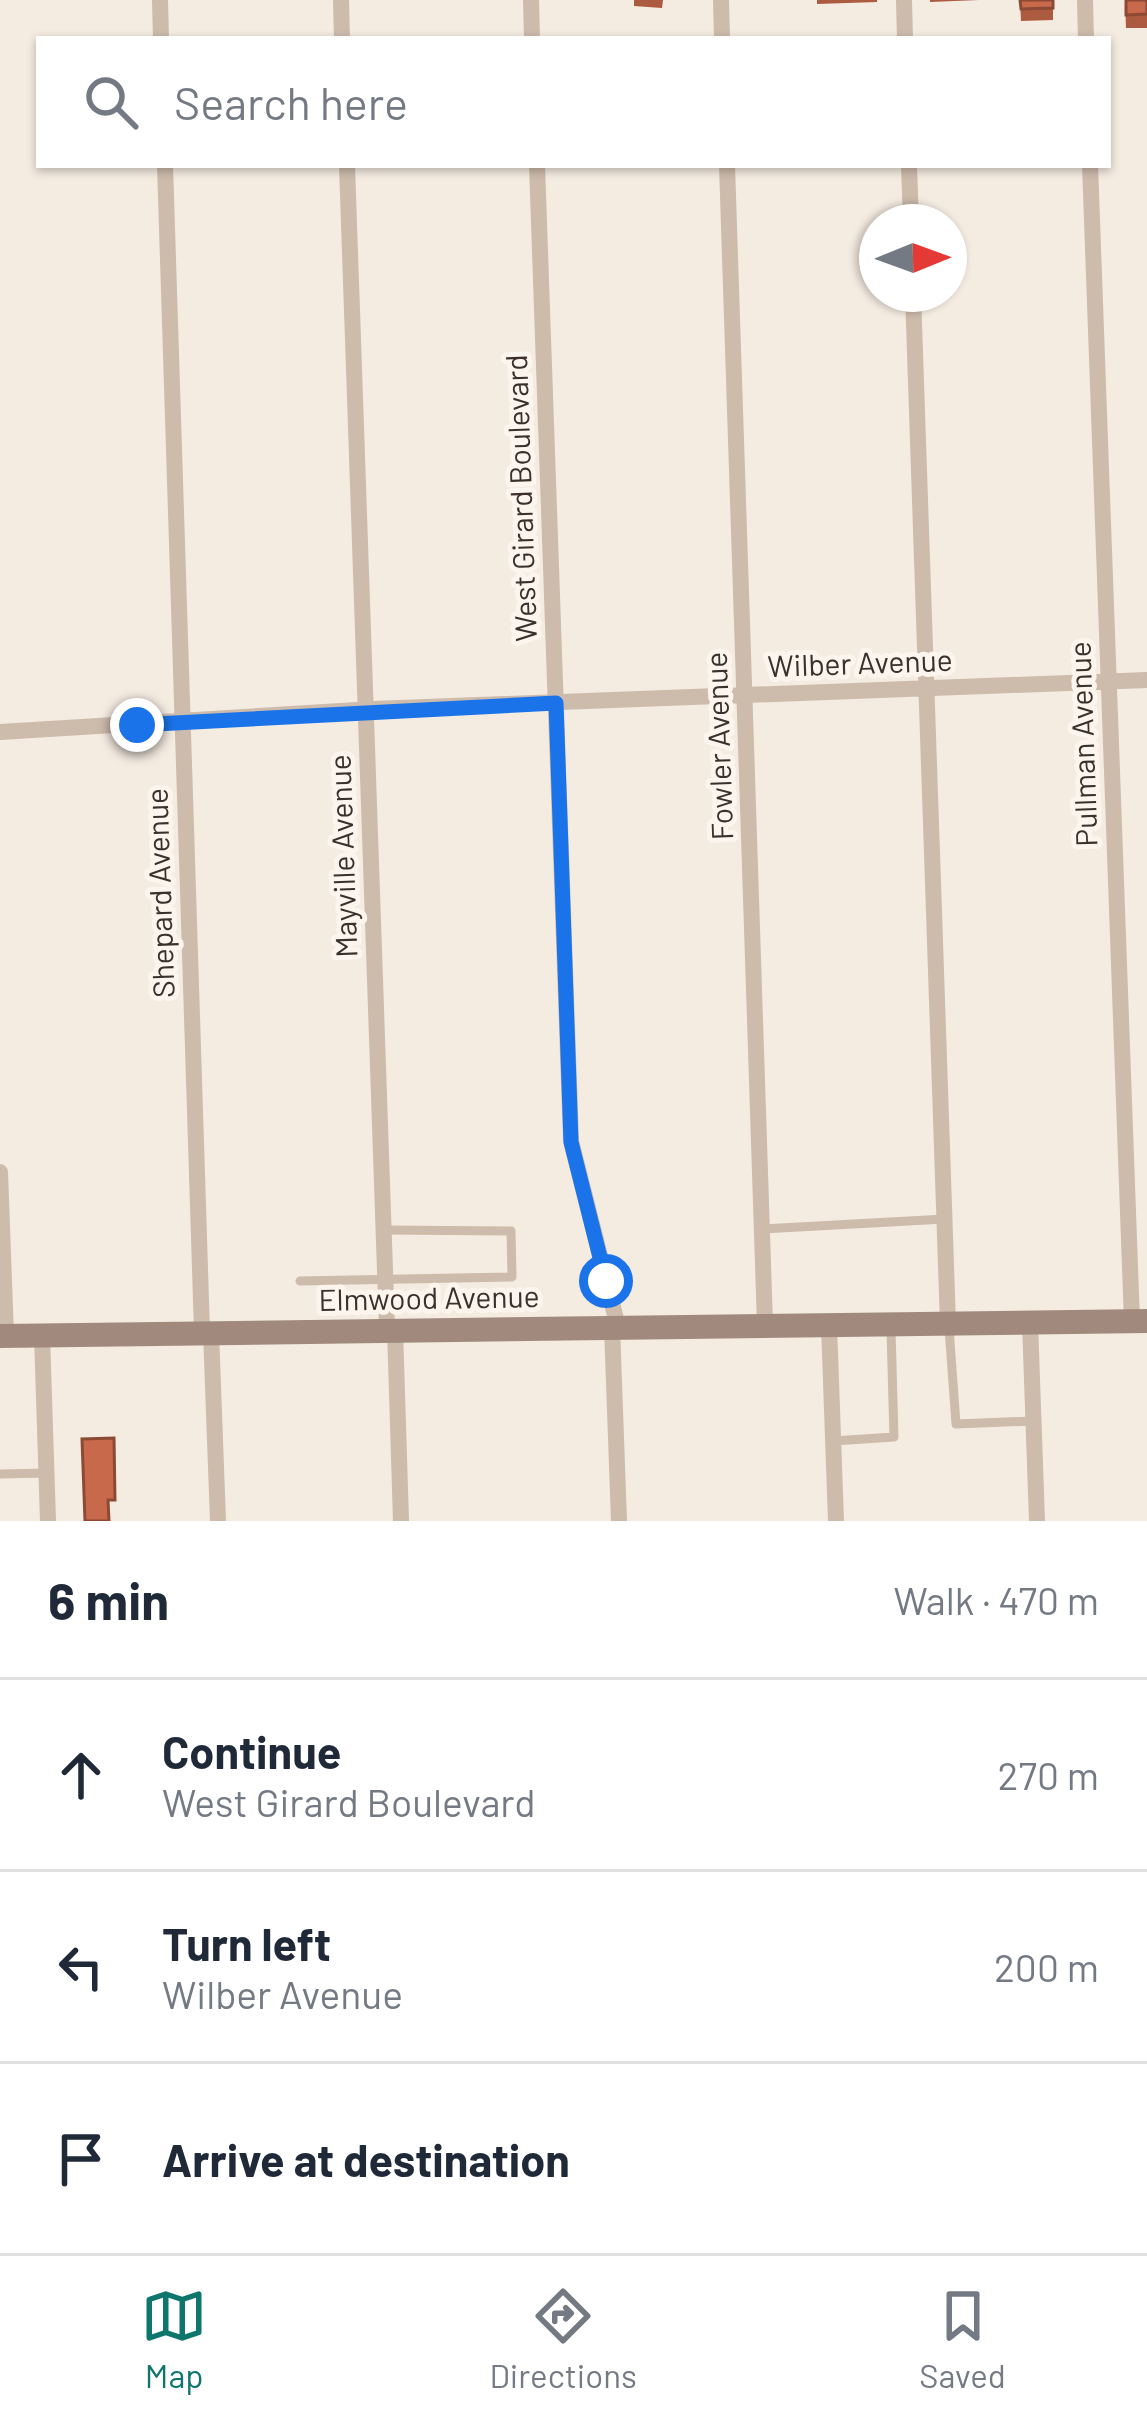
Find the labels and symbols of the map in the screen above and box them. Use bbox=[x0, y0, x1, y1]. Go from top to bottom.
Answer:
north arrow bbox=[859, 204, 967, 312]
street label: West Girard Boulevard bbox=[497, 354, 543, 642]
street label: Wilber Avenue bbox=[767, 641, 953, 683]
street label: Pullman Avenue bbox=[1060, 641, 1104, 847]
street label: Fowler Avenue bbox=[697, 651, 739, 841]
route end bbox=[110, 698, 164, 752]
street label: Mayville Avenue bbox=[320, 754, 364, 958]
street label: Shepard Avenue bbox=[137, 788, 181, 999]
route start bbox=[579, 1254, 633, 1308]
street label: Elmwood Avenue bbox=[318, 1277, 540, 1317]

